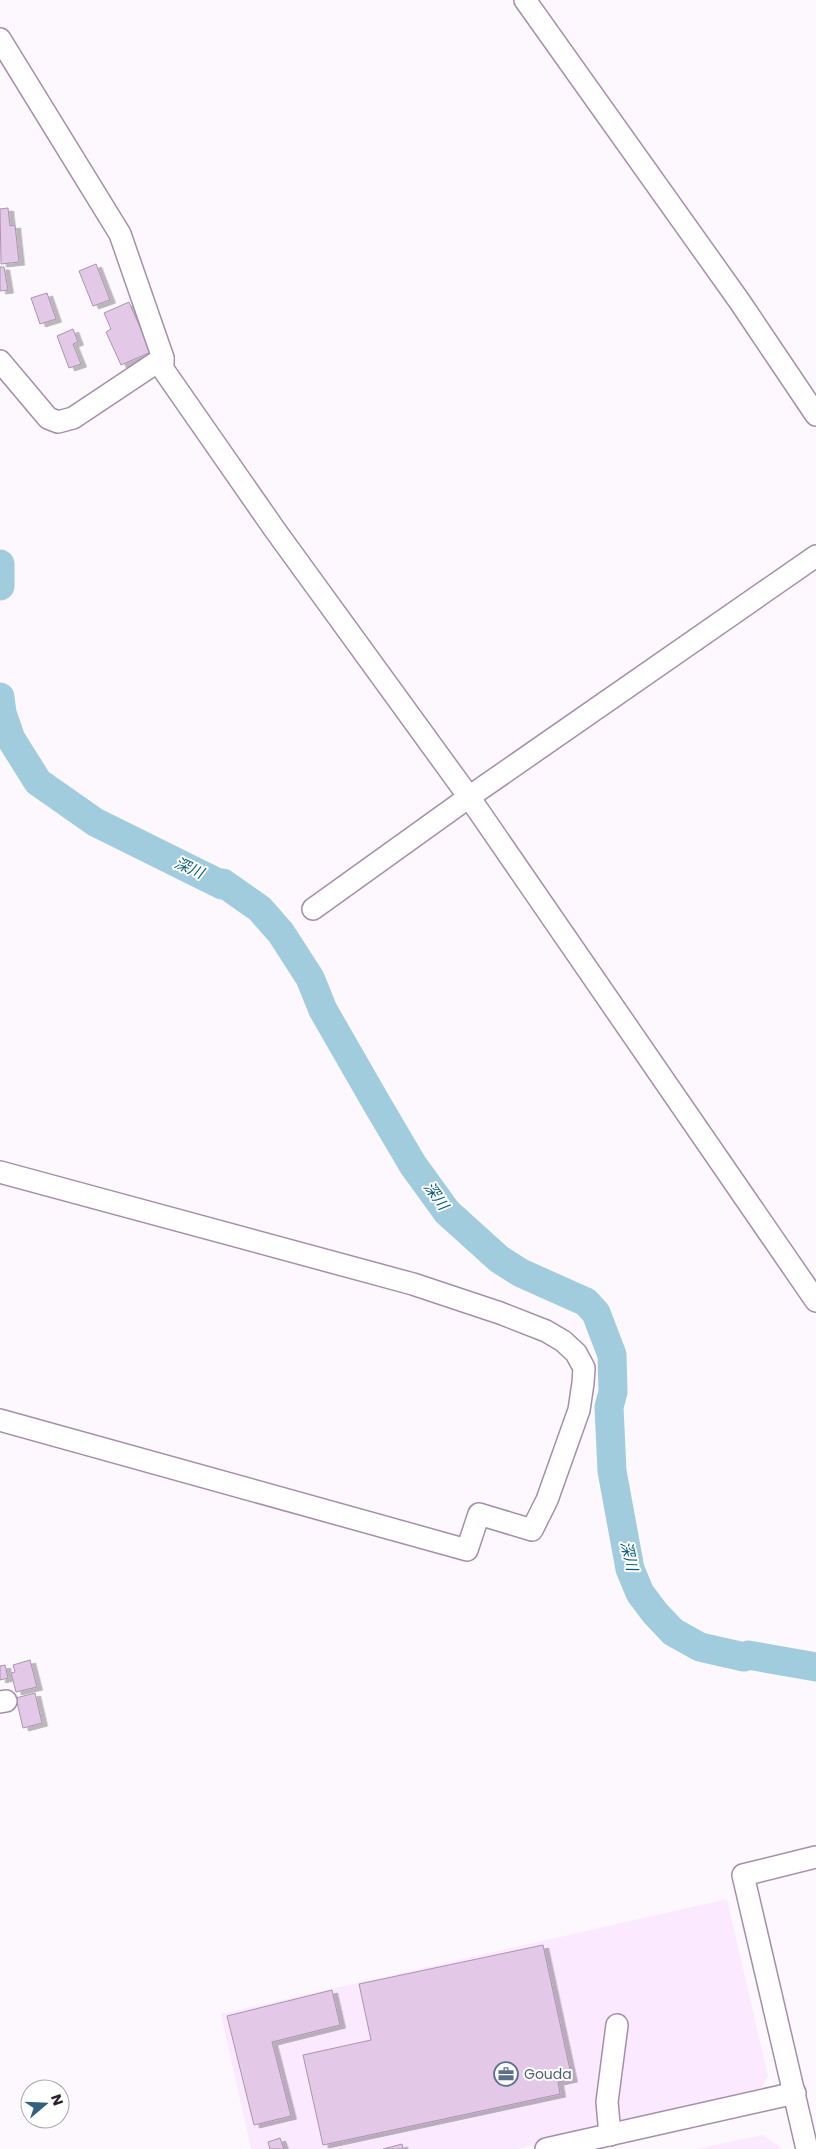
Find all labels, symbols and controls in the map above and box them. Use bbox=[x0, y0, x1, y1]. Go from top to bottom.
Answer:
water label: 深川 bbox=[171, 852, 209, 884]
water label: 深川 bbox=[419, 1177, 455, 1216]
water label: 深川 bbox=[616, 1539, 644, 1575]
office icon: Gouda bbox=[493, 2061, 519, 2087]
place label: Gouda bbox=[524, 2064, 572, 2084]
north arrow bbox=[20, 2079, 70, 2129]
text: N bbox=[46, 2092, 68, 2108]

